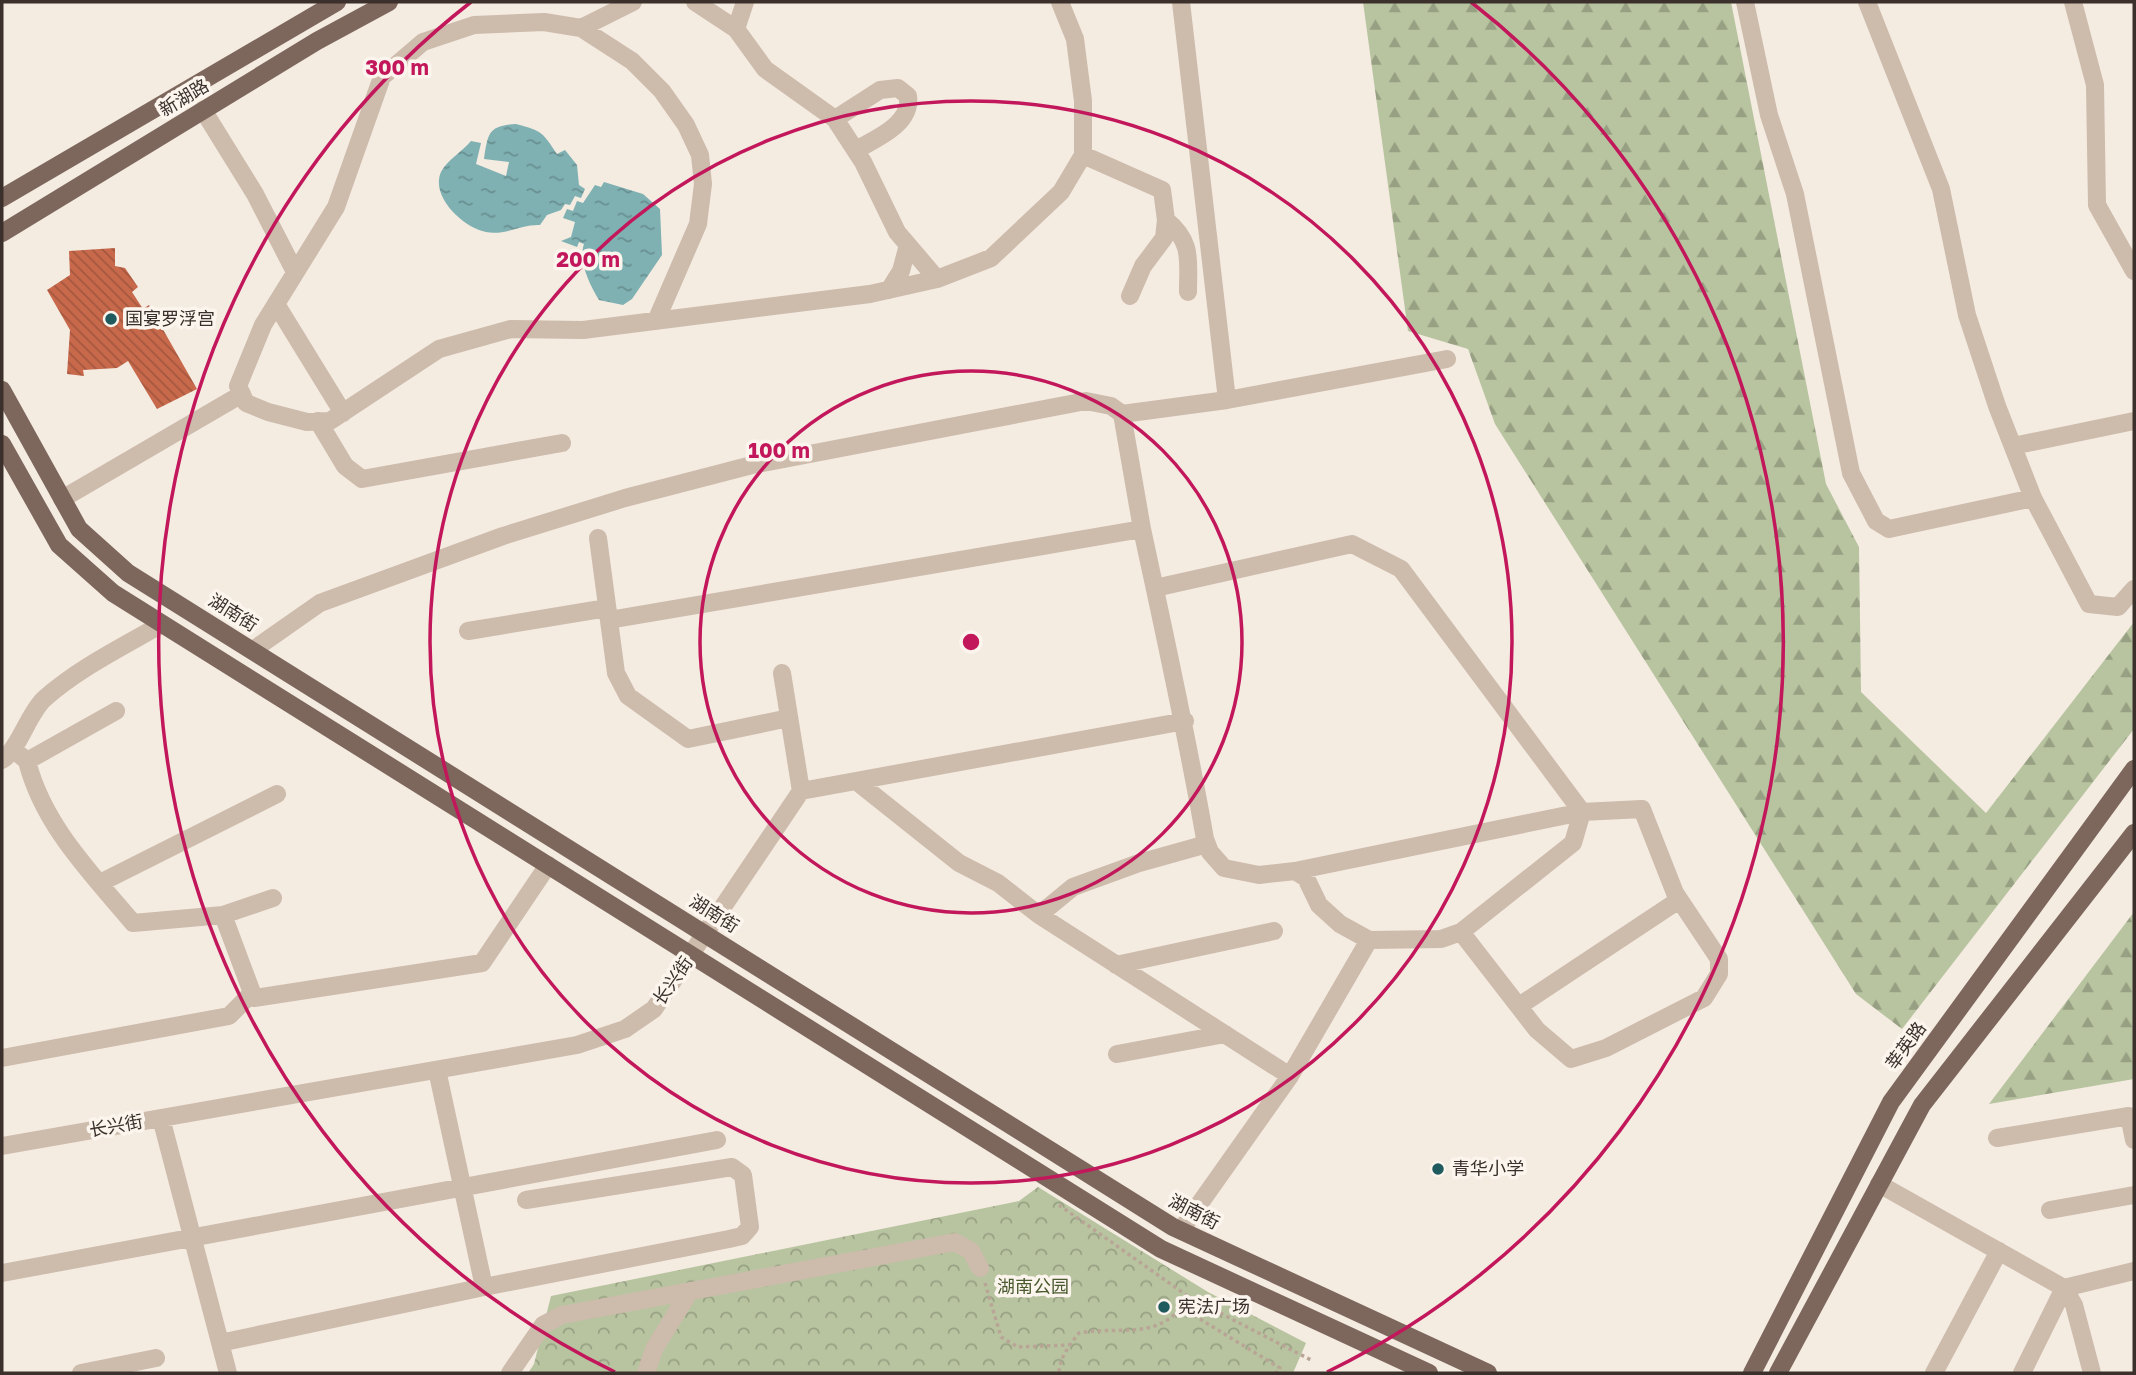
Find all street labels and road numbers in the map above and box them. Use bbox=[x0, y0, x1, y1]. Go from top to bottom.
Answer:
street label: 新湖路 bbox=[155, 74, 212, 120]
street label: 湖南街 bbox=[205, 589, 262, 636]
street label: 湖南街 bbox=[686, 890, 743, 937]
street label: 长兴街 bbox=[648, 952, 697, 1009]
street label: 莘英路 bbox=[1880, 1017, 1930, 1074]
street label: 长兴街 bbox=[87, 1109, 144, 1141]
street label: 湖南街 bbox=[1165, 1189, 1224, 1233]

